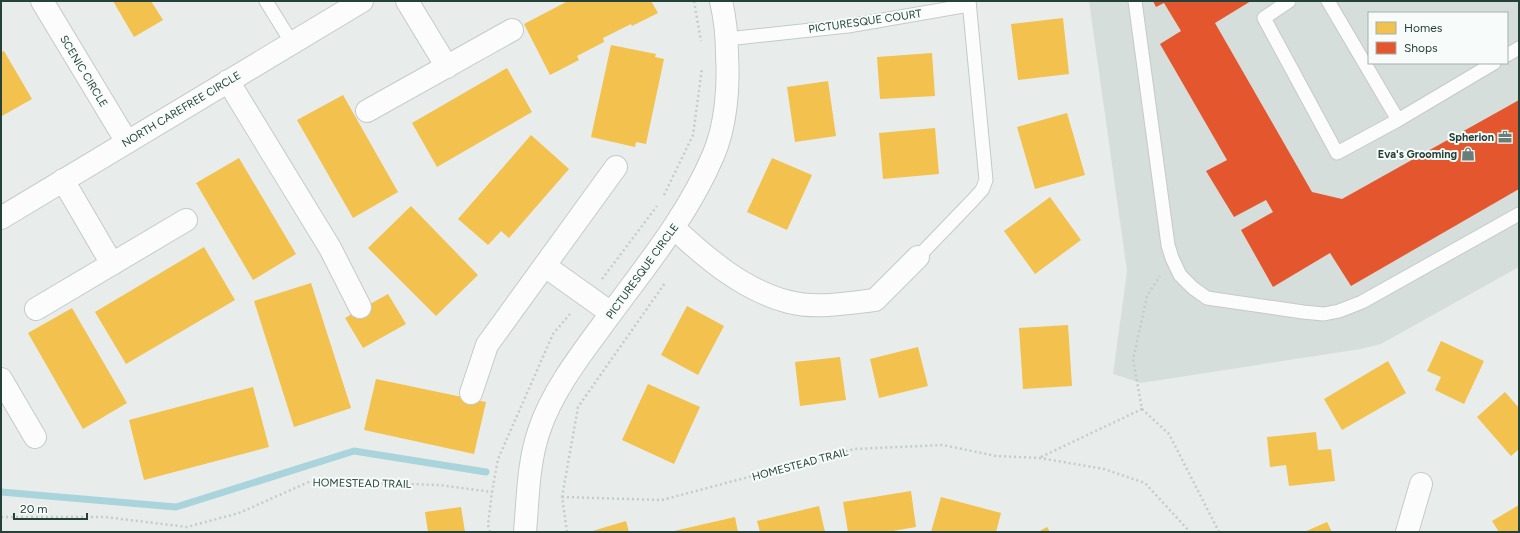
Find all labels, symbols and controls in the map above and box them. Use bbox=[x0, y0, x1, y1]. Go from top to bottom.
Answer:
street label: PICTURESQUE COURT bbox=[808, 7, 922, 36]
legend bbox=[1368, 12, 1508, 64]
text: Homes bbox=[1404, 21, 1443, 35]
street label: SCENIC CIRCLE bbox=[57, 33, 110, 109]
text: Shops bbox=[1404, 41, 1438, 55]
street label: NORTH CAREFREE CIRCLE bbox=[119, 69, 243, 150]
office icon: Spherion bbox=[1497, 129, 1513, 145]
place label: Spherion bbox=[1449, 131, 1494, 144]
shop icon: Eva's Grooming bbox=[1460, 146, 1476, 162]
place label: Eva's Grooming bbox=[1378, 148, 1457, 161]
street label: PICTURESQUE CIRCLE bbox=[603, 221, 681, 322]
street label: HOMESTEAD TRAIL bbox=[751, 445, 850, 484]
street label: HOMESTEAD TRAIL bbox=[312, 476, 412, 491]
scale bar bbox=[14, 495, 87, 521]
text: 20 m bbox=[20, 502, 48, 516]

